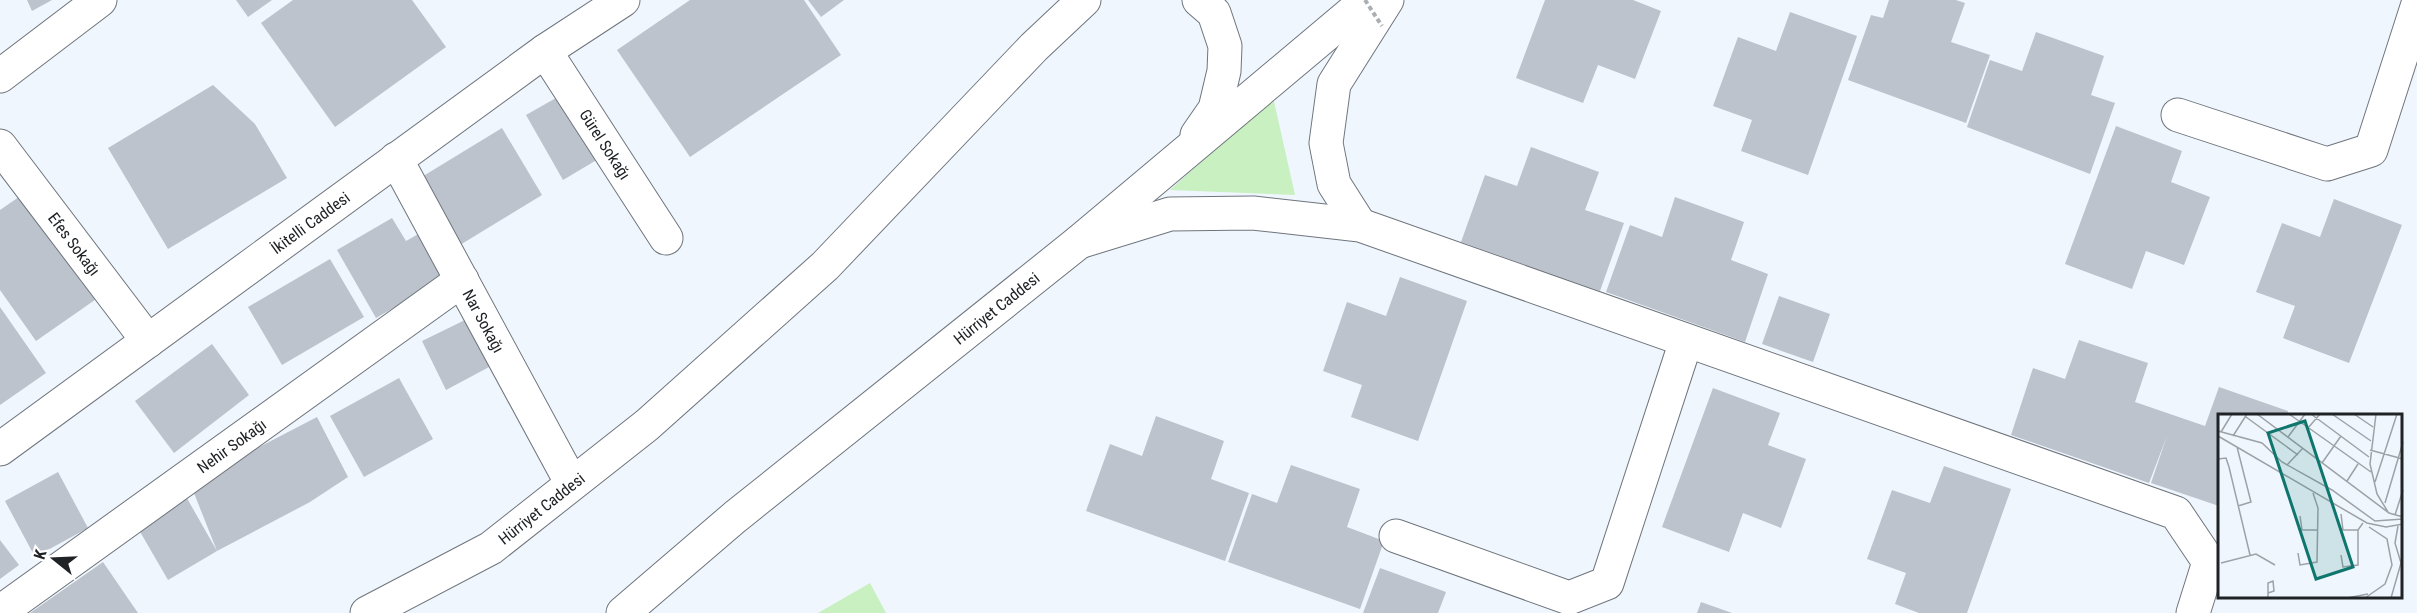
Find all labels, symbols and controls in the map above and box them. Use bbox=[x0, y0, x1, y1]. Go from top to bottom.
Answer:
street label: Gürel Sokağı bbox=[575, 106, 634, 183]
street label: İkitelli Caddesi bbox=[267, 188, 354, 258]
street label: Efes Sokağı bbox=[44, 209, 104, 280]
street label: Hürriyet Caddesi bbox=[950, 268, 1043, 349]
street label: Nar Sokağı bbox=[458, 286, 508, 356]
inset map bbox=[2218, 414, 2402, 598]
street label: Nehir Sokağı bbox=[194, 415, 270, 477]
street label: Hürriyet Caddesi bbox=[495, 469, 589, 549]
north arrow bbox=[24, 529, 84, 589]
text: K bbox=[30, 547, 51, 562]

